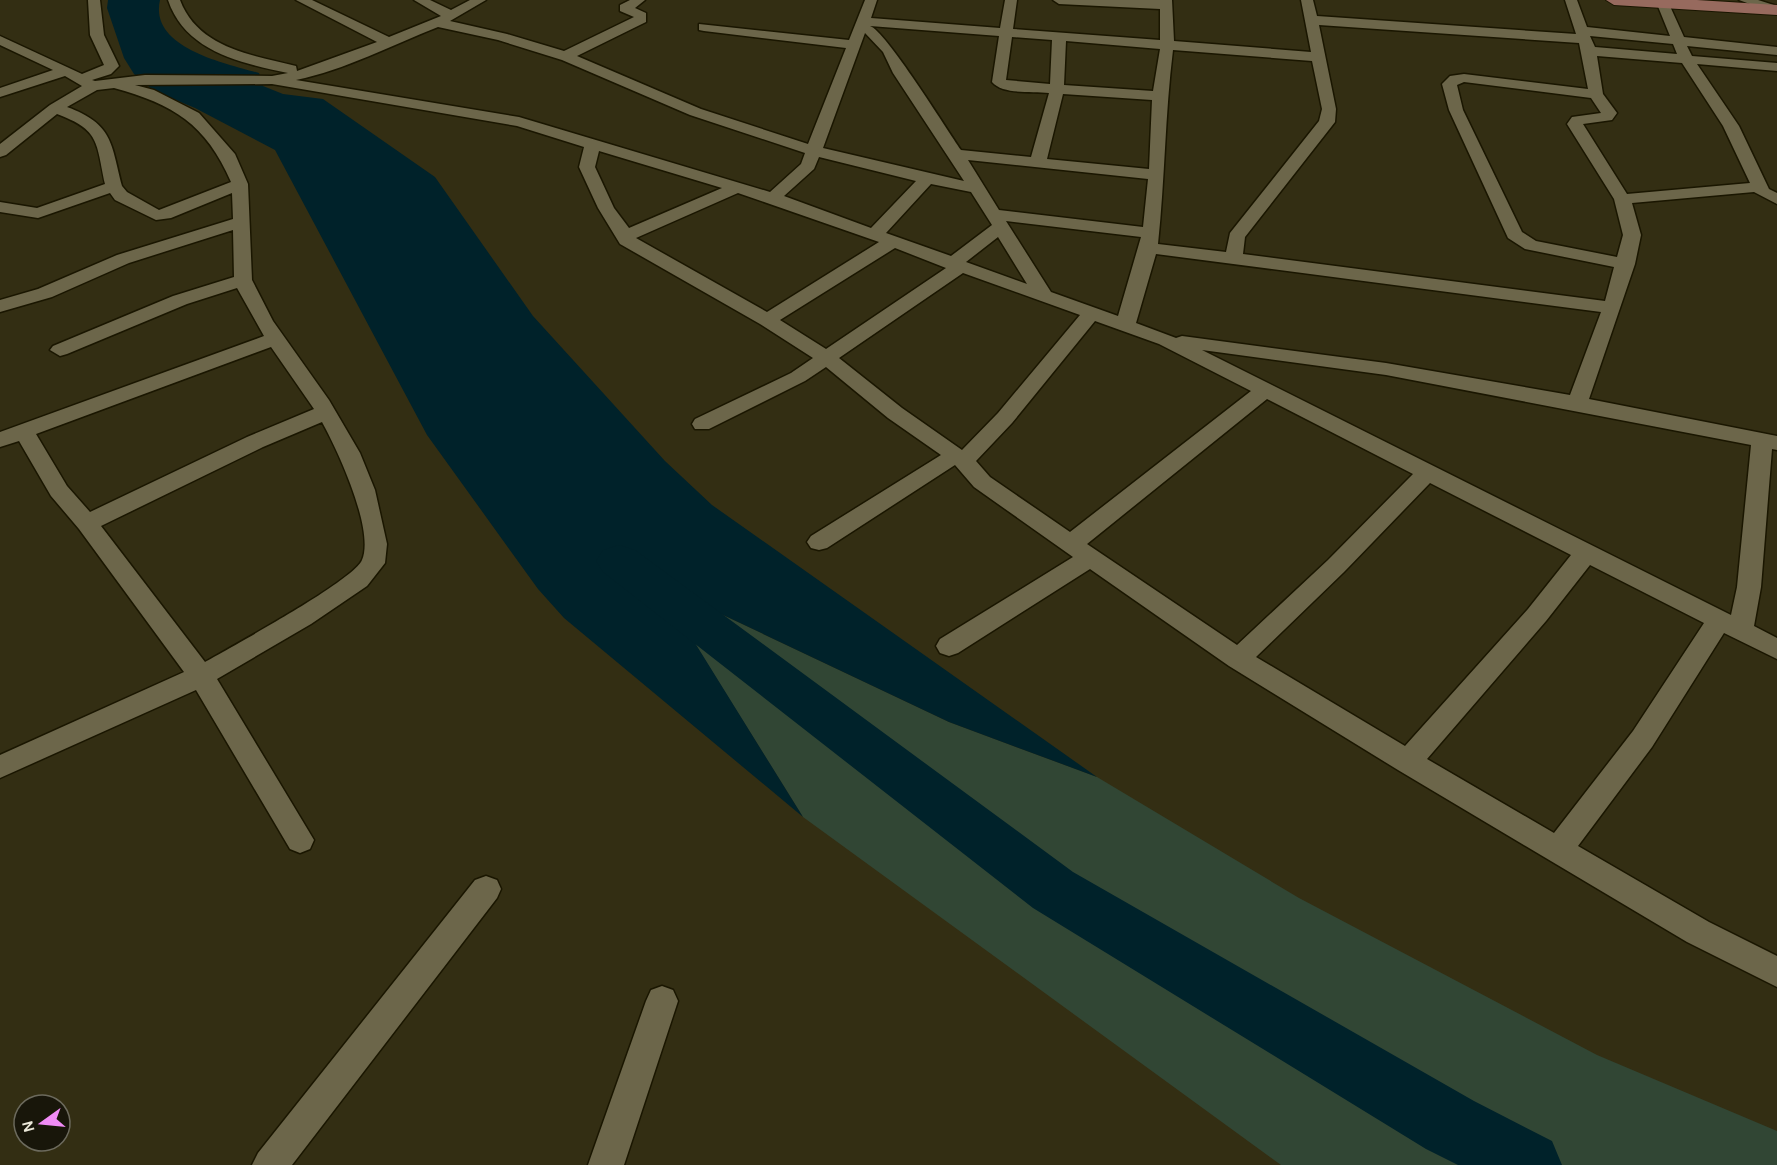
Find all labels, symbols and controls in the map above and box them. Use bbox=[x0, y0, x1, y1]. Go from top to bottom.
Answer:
north arrow bbox=[12, 1093, 72, 1153]
text: N bbox=[17, 1119, 39, 1135]

